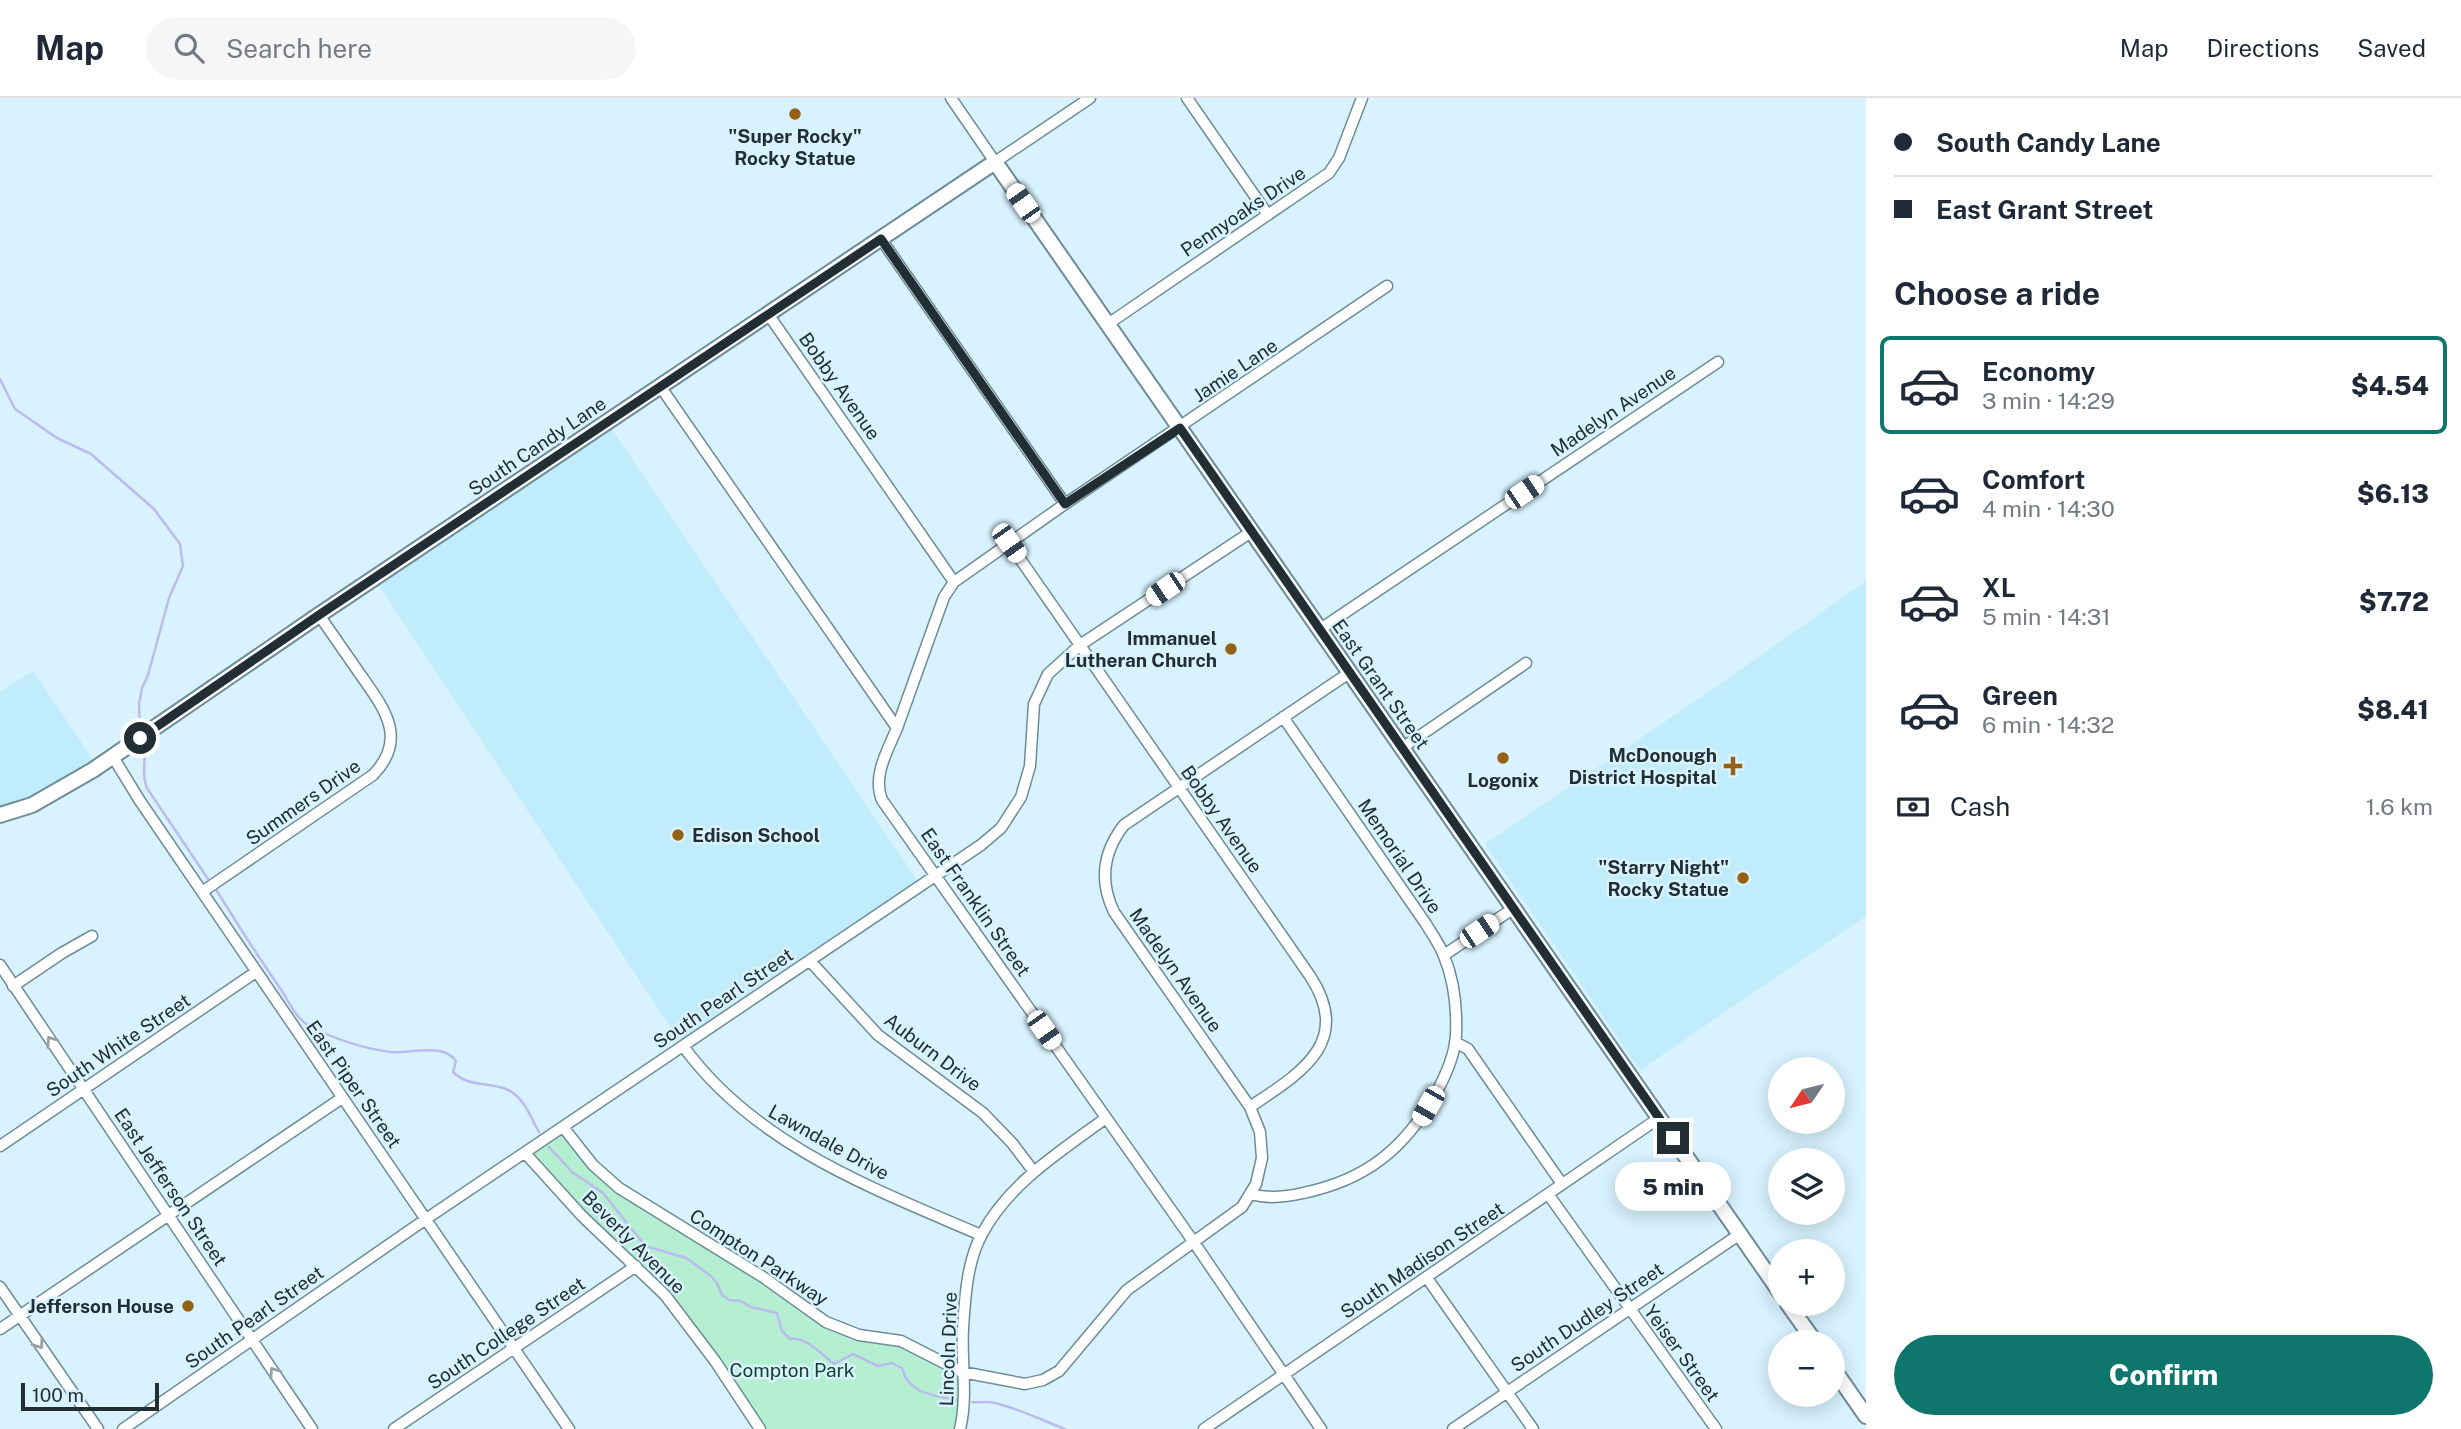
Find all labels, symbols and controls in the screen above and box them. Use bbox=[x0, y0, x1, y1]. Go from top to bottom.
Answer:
search box bbox=[146, 17, 636, 80]
text: Map bbox=[35, 29, 104, 67]
icon: search bbox=[170, 29, 208, 67]
text: Search here bbox=[226, 33, 372, 64]
text: Map bbox=[2120, 34, 2169, 62]
text: Directions bbox=[2207, 34, 2319, 62]
text: Saved bbox=[2357, 34, 2426, 62]
marker: "Super Rocky" Rocky Statue bbox=[787, 106, 803, 122]
place label: "Super Rocky" Rocky Statue bbox=[728, 125, 862, 169]
text: South Candy Lane bbox=[1936, 127, 2161, 158]
street label: Pennyoaks Drive bbox=[1177, 161, 1309, 261]
car bbox=[1003, 180, 1044, 226]
text: East Grant Street bbox=[1936, 194, 2153, 225]
text: Choose a ride bbox=[1894, 275, 2100, 312]
street label: Bobby Avenue bbox=[795, 328, 885, 444]
street label: Jamie Lane bbox=[1189, 334, 1281, 406]
icon: car bbox=[1898, 354, 1961, 417]
text: Economy bbox=[1982, 356, 2095, 387]
street label: Madelyn Avenue bbox=[1546, 361, 1680, 461]
text: $4.54 bbox=[2351, 370, 2429, 401]
text: 3 min · 14:29 bbox=[1982, 387, 2115, 414]
street label: South Candy Lane bbox=[464, 392, 610, 500]
icon: car bbox=[1898, 462, 1961, 525]
text: Comfort bbox=[1982, 464, 2085, 495]
car bbox=[1501, 472, 1548, 512]
text: $6.13 bbox=[2357, 478, 2429, 509]
text: 4 min · 14:30 bbox=[1982, 495, 2115, 522]
car bbox=[989, 520, 1030, 566]
car bbox=[1142, 569, 1189, 609]
icon: car bbox=[1898, 570, 1961, 633]
text: XL bbox=[1982, 572, 2016, 603]
text: $7.72 bbox=[2359, 586, 2429, 617]
text: 5 min · 14:31 bbox=[1982, 603, 2111, 630]
street label: East Grant Street bbox=[1328, 615, 1434, 753]
place label: Immanuel Lutheran Church bbox=[1065, 627, 1217, 671]
marker: Immanuel Lutheran Church bbox=[1223, 641, 1239, 657]
icon: car bbox=[1898, 678, 1961, 741]
text: Green bbox=[1982, 680, 2058, 711]
text: $8.41 bbox=[2357, 694, 2429, 725]
text: 6 min · 14:32 bbox=[1982, 711, 2114, 738]
route start bbox=[124, 722, 156, 754]
place label: McDonough District Hospital bbox=[1568, 744, 1717, 788]
marker: Logonix bbox=[1495, 750, 1511, 766]
street label: Summers Drive bbox=[242, 754, 364, 850]
marker: McDonough District Hospital bbox=[1723, 756, 1743, 776]
street label: Bobby Avenue bbox=[1177, 761, 1267, 877]
place label: Logonix bbox=[1467, 769, 1539, 791]
icon: cash bbox=[1894, 788, 1932, 826]
text: Cash bbox=[1950, 791, 2010, 822]
text: 1.6 km bbox=[2366, 793, 2433, 820]
street label: Memorial Drive bbox=[1354, 795, 1446, 917]
place label: Edison School bbox=[692, 824, 820, 846]
street label: East Franklin Street bbox=[917, 824, 1035, 980]
marker: Edison School bbox=[670, 827, 686, 843]
place label: "Starry Night" Rocky Statue bbox=[1598, 856, 1729, 900]
marker: "Starry Night" Rocky Statue bbox=[1735, 870, 1751, 886]
street label: Madelyn Avenue bbox=[1125, 904, 1227, 1036]
car bbox=[1456, 911, 1503, 951]
street label: South Pearl Street bbox=[649, 943, 797, 1053]
street label: South White Street bbox=[42, 989, 194, 1101]
car bbox=[1024, 1007, 1065, 1053]
street label: Auburn Drive bbox=[880, 1008, 986, 1096]
street label: East Piper Street bbox=[302, 1016, 406, 1152]
one-way arrow bbox=[46, 1036, 59, 1049]
north arrow bbox=[1768, 1057, 1844, 1134]
map controls bbox=[1768, 1057, 1845, 1407]
car bbox=[1409, 1083, 1448, 1129]
street label: Lawndale Drive bbox=[765, 1100, 893, 1184]
street label: East Jefferson Street bbox=[110, 1104, 232, 1270]
route end bbox=[1657, 1122, 1689, 1154]
button: layers bbox=[1768, 1148, 1845, 1225]
callout: 5 min bbox=[1615, 1162, 1731, 1212]
text: 5 min bbox=[1642, 1173, 1704, 1200]
street label: Beverly Avenue bbox=[578, 1186, 690, 1298]
street label: South Madison Street bbox=[1336, 1197, 1508, 1323]
street label: Compton Parkway bbox=[686, 1204, 832, 1310]
button: + bbox=[1768, 1239, 1845, 1316]
street label: South Dudley Street bbox=[1507, 1258, 1667, 1376]
street label: South Pearl Street bbox=[181, 1261, 327, 1373]
street label: South College Street bbox=[423, 1272, 589, 1394]
street label: Lincoln Drive bbox=[935, 1291, 961, 1407]
place label: Jefferson House bbox=[28, 1295, 174, 1317]
marker: Jefferson House bbox=[180, 1298, 196, 1314]
street label: Yeiser Street bbox=[1640, 1301, 1724, 1405]
button: − bbox=[1768, 1330, 1845, 1407]
button: Confirm bbox=[1894, 1335, 2433, 1415]
one-way arrow bbox=[31, 1336, 43, 1349]
park label: Compton Park bbox=[729, 1359, 855, 1381]
one-way arrow bbox=[270, 1367, 282, 1380]
scale bar bbox=[21, 1380, 159, 1412]
text: 100 m bbox=[32, 1384, 84, 1406]

